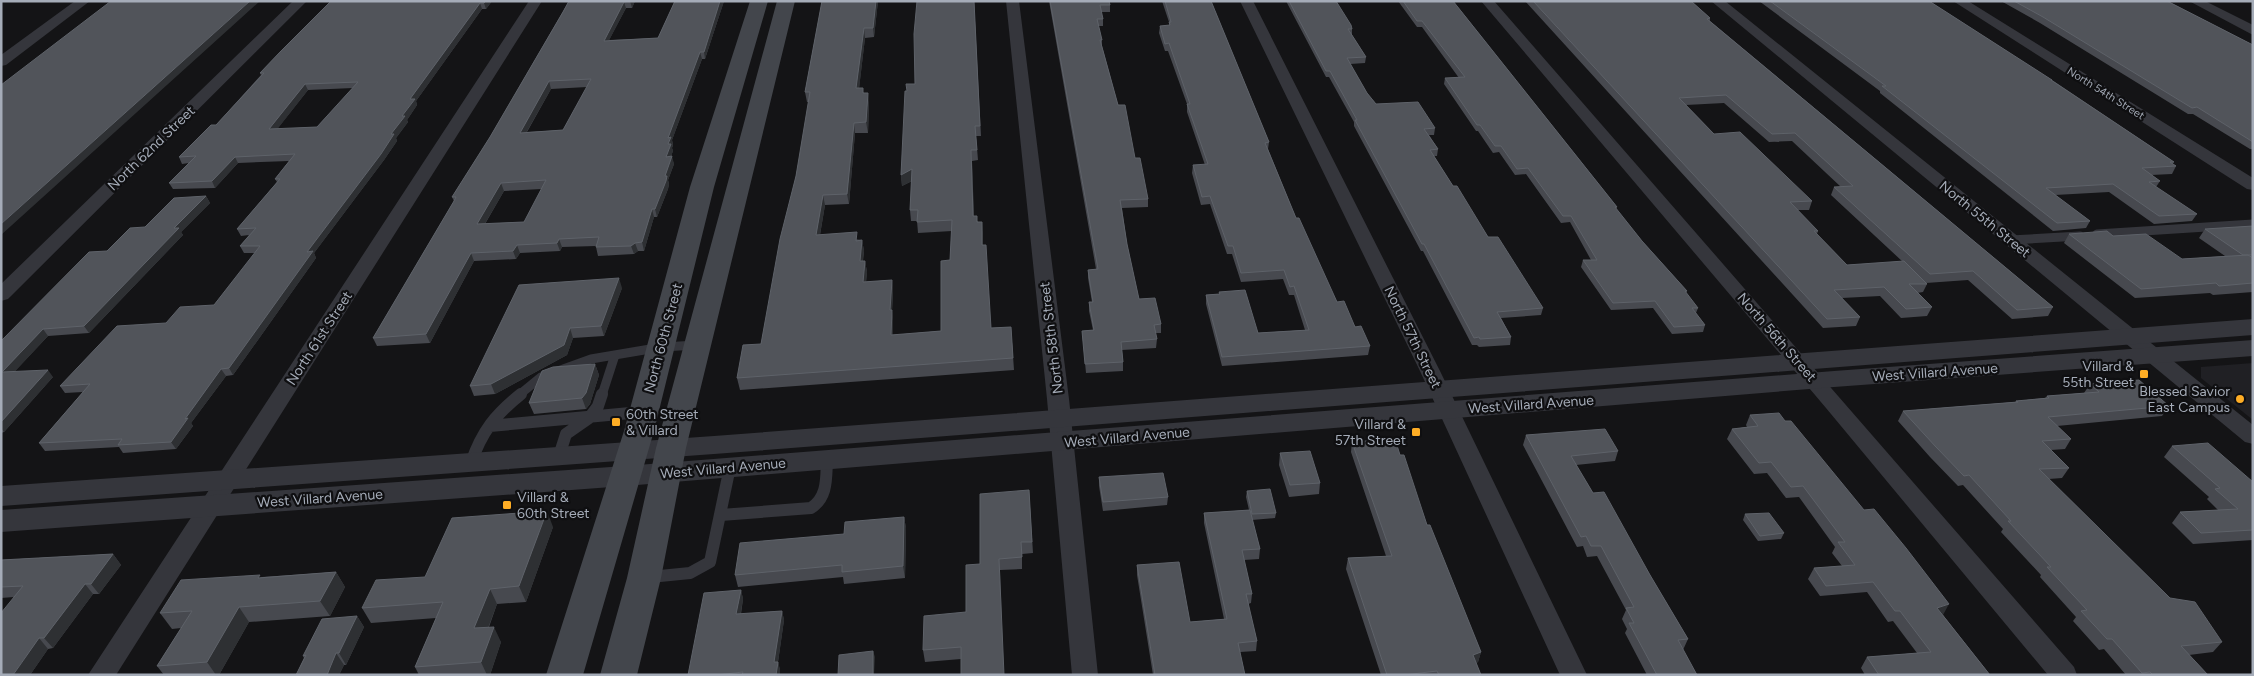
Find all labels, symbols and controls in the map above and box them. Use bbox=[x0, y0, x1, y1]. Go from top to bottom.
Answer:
street label: North 54th Street bbox=[2065, 64, 2147, 122]
street label: North 62nd Street bbox=[104, 102, 199, 194]
street label: North 55th Street bbox=[1936, 178, 2034, 261]
street label: North 60th Street bbox=[641, 281, 686, 395]
street label: North 58th Street bbox=[1036, 281, 1067, 395]
street label: North 57th Street bbox=[1380, 283, 1445, 391]
street label: North 61st Street bbox=[283, 288, 356, 388]
street label: North 56th Street bbox=[1733, 289, 1820, 385]
place label: Villard & 55th Street bbox=[2062, 358, 2134, 391]
street label: West Villard Avenue bbox=[1872, 360, 1999, 385]
marker: Villard & 55th Street bbox=[2138, 368, 2150, 380]
place label: Blessed Savior East Campus bbox=[2139, 383, 2230, 416]
street label: West Villard Avenue bbox=[1468, 392, 1595, 417]
marker: Blessed Savior East Campus bbox=[2234, 393, 2246, 405]
place label: 60th Street & Villard bbox=[626, 406, 699, 439]
marker: 60th Street & Villard bbox=[610, 416, 622, 428]
place label: Villard & 57th Street bbox=[1335, 416, 1406, 449]
street label: West Villard Avenue bbox=[1064, 424, 1191, 451]
marker: Villard & 57th Street bbox=[1410, 426, 1422, 438]
street label: West Villard Avenue bbox=[660, 455, 787, 482]
street label: West Villard Avenue bbox=[257, 486, 384, 511]
place label: Villard & 60th Street bbox=[517, 489, 590, 522]
marker: Villard & 60th Street bbox=[501, 499, 513, 511]

